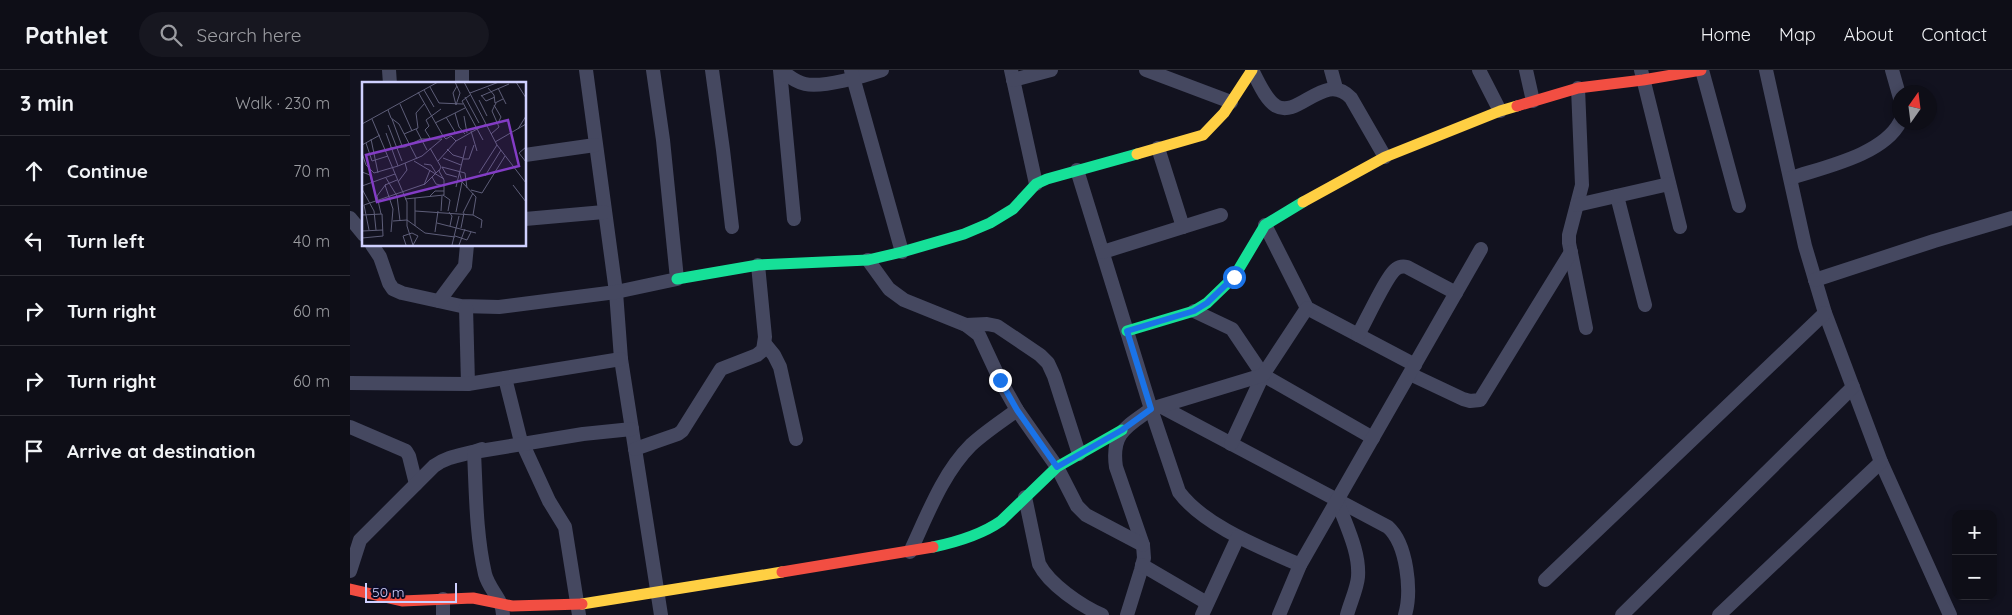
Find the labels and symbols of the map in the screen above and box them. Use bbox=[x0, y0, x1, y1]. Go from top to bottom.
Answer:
inset map bbox=[362, 82, 526, 246]
north arrow bbox=[1892, 85, 1937, 130]
route start bbox=[1223, 266, 1246, 289]
route end bbox=[989, 369, 1012, 392]
scale bar bbox=[365, 580, 458, 603]

